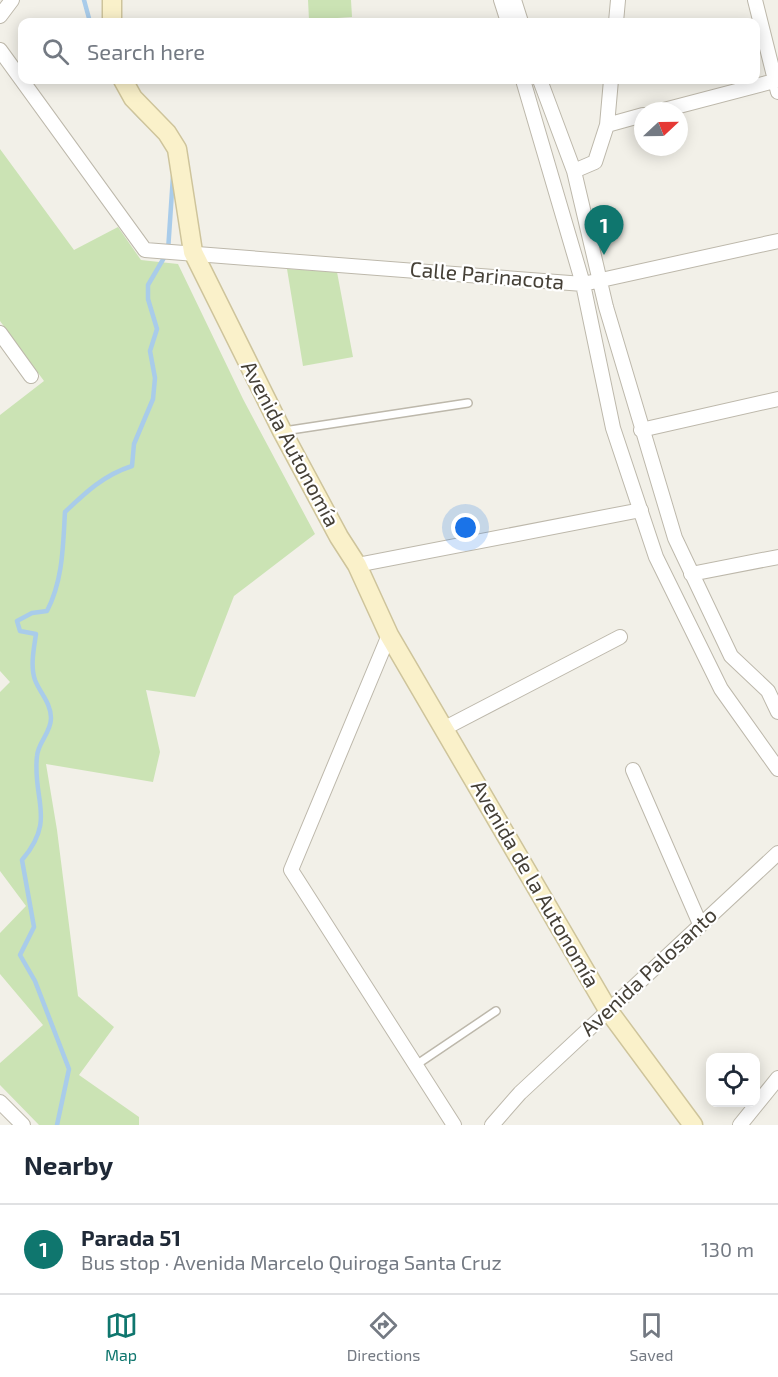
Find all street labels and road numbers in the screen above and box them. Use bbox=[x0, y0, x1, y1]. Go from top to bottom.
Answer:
street label: Calle Parinacota bbox=[409, 255, 565, 294]
street label: Avenida Autonomía bbox=[237, 356, 346, 531]
street label: Avenida de la Autonomía bbox=[467, 775, 606, 991]
street label: Avenida Palosanto bbox=[575, 901, 721, 1040]

